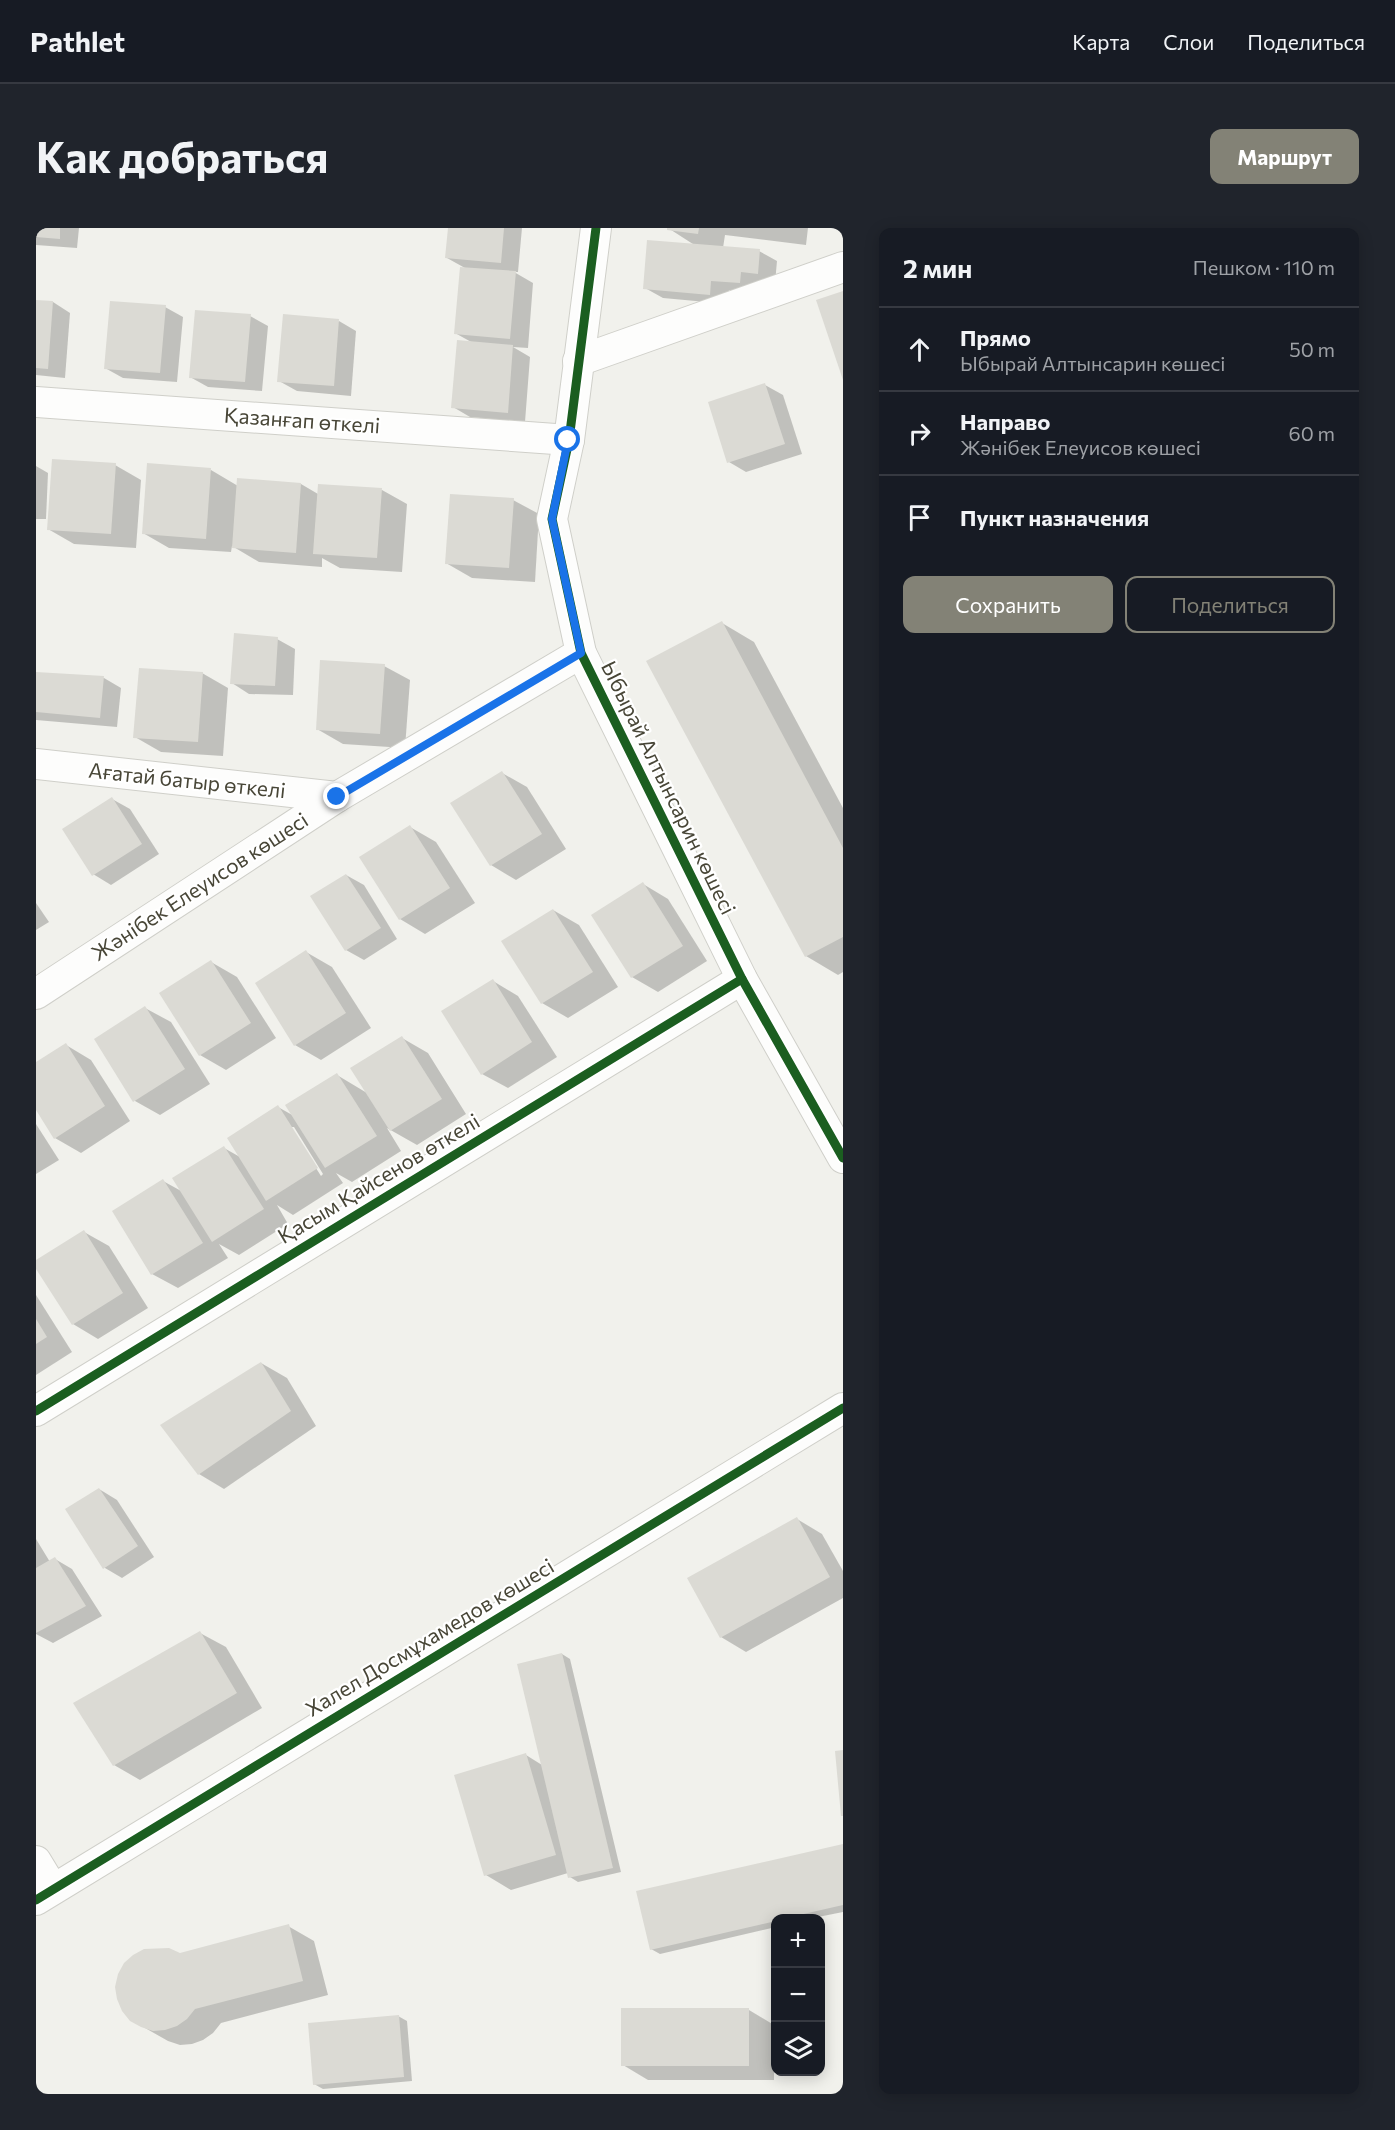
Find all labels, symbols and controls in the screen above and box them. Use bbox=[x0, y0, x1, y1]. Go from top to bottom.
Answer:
text: Pathlet bbox=[30, 24, 125, 58]
text: Карта bbox=[1072, 29, 1130, 54]
text: Слои bbox=[1163, 29, 1214, 54]
text: Поделиться bbox=[1247, 29, 1365, 54]
button: Маршрут bbox=[1210, 129, 1359, 184]
text: Как добраться bbox=[36, 130, 328, 182]
text: 2 мин bbox=[903, 252, 972, 283]
text: Пешком · 110 m bbox=[1193, 255, 1335, 279]
text: Прямо bbox=[960, 324, 1031, 351]
icon: ahead bbox=[903, 333, 936, 366]
text: 50 m bbox=[1289, 337, 1335, 361]
text: Ыбырай Алтынсарин көшесі bbox=[960, 351, 1226, 375]
street label: Қазанғап өткелі bbox=[223, 402, 381, 437]
text: Направо bbox=[960, 408, 1050, 435]
icon: right bbox=[903, 417, 936, 450]
text: 60 m bbox=[1289, 421, 1335, 445]
route start bbox=[554, 426, 580, 452]
text: Жәнібек Елеуисов көшесі bbox=[960, 435, 1201, 459]
icon: arrive bbox=[903, 501, 936, 534]
text: Пункт назначения bbox=[960, 504, 1149, 531]
button: Сохранить bbox=[903, 576, 1113, 633]
button: Поделиться bbox=[1125, 576, 1335, 633]
street label: Ыбырай Алтынсарин көшесі bbox=[597, 657, 742, 918]
street label: Ағатай батыр өткелі bbox=[87, 757, 287, 802]
route end bbox=[323, 783, 349, 809]
street label: Жәнібек Елеуисов көшесі bbox=[86, 806, 312, 965]
street label: Қасым Қайсенов өткелі bbox=[273, 1108, 484, 1248]
street label: Халел Досмұхамедов көшесі bbox=[301, 1553, 558, 1721]
map controls bbox=[771, 1914, 825, 2076]
button: + bbox=[771, 1914, 825, 1968]
button: − bbox=[771, 1968, 825, 2022]
button: layers bbox=[771, 2022, 825, 2076]

